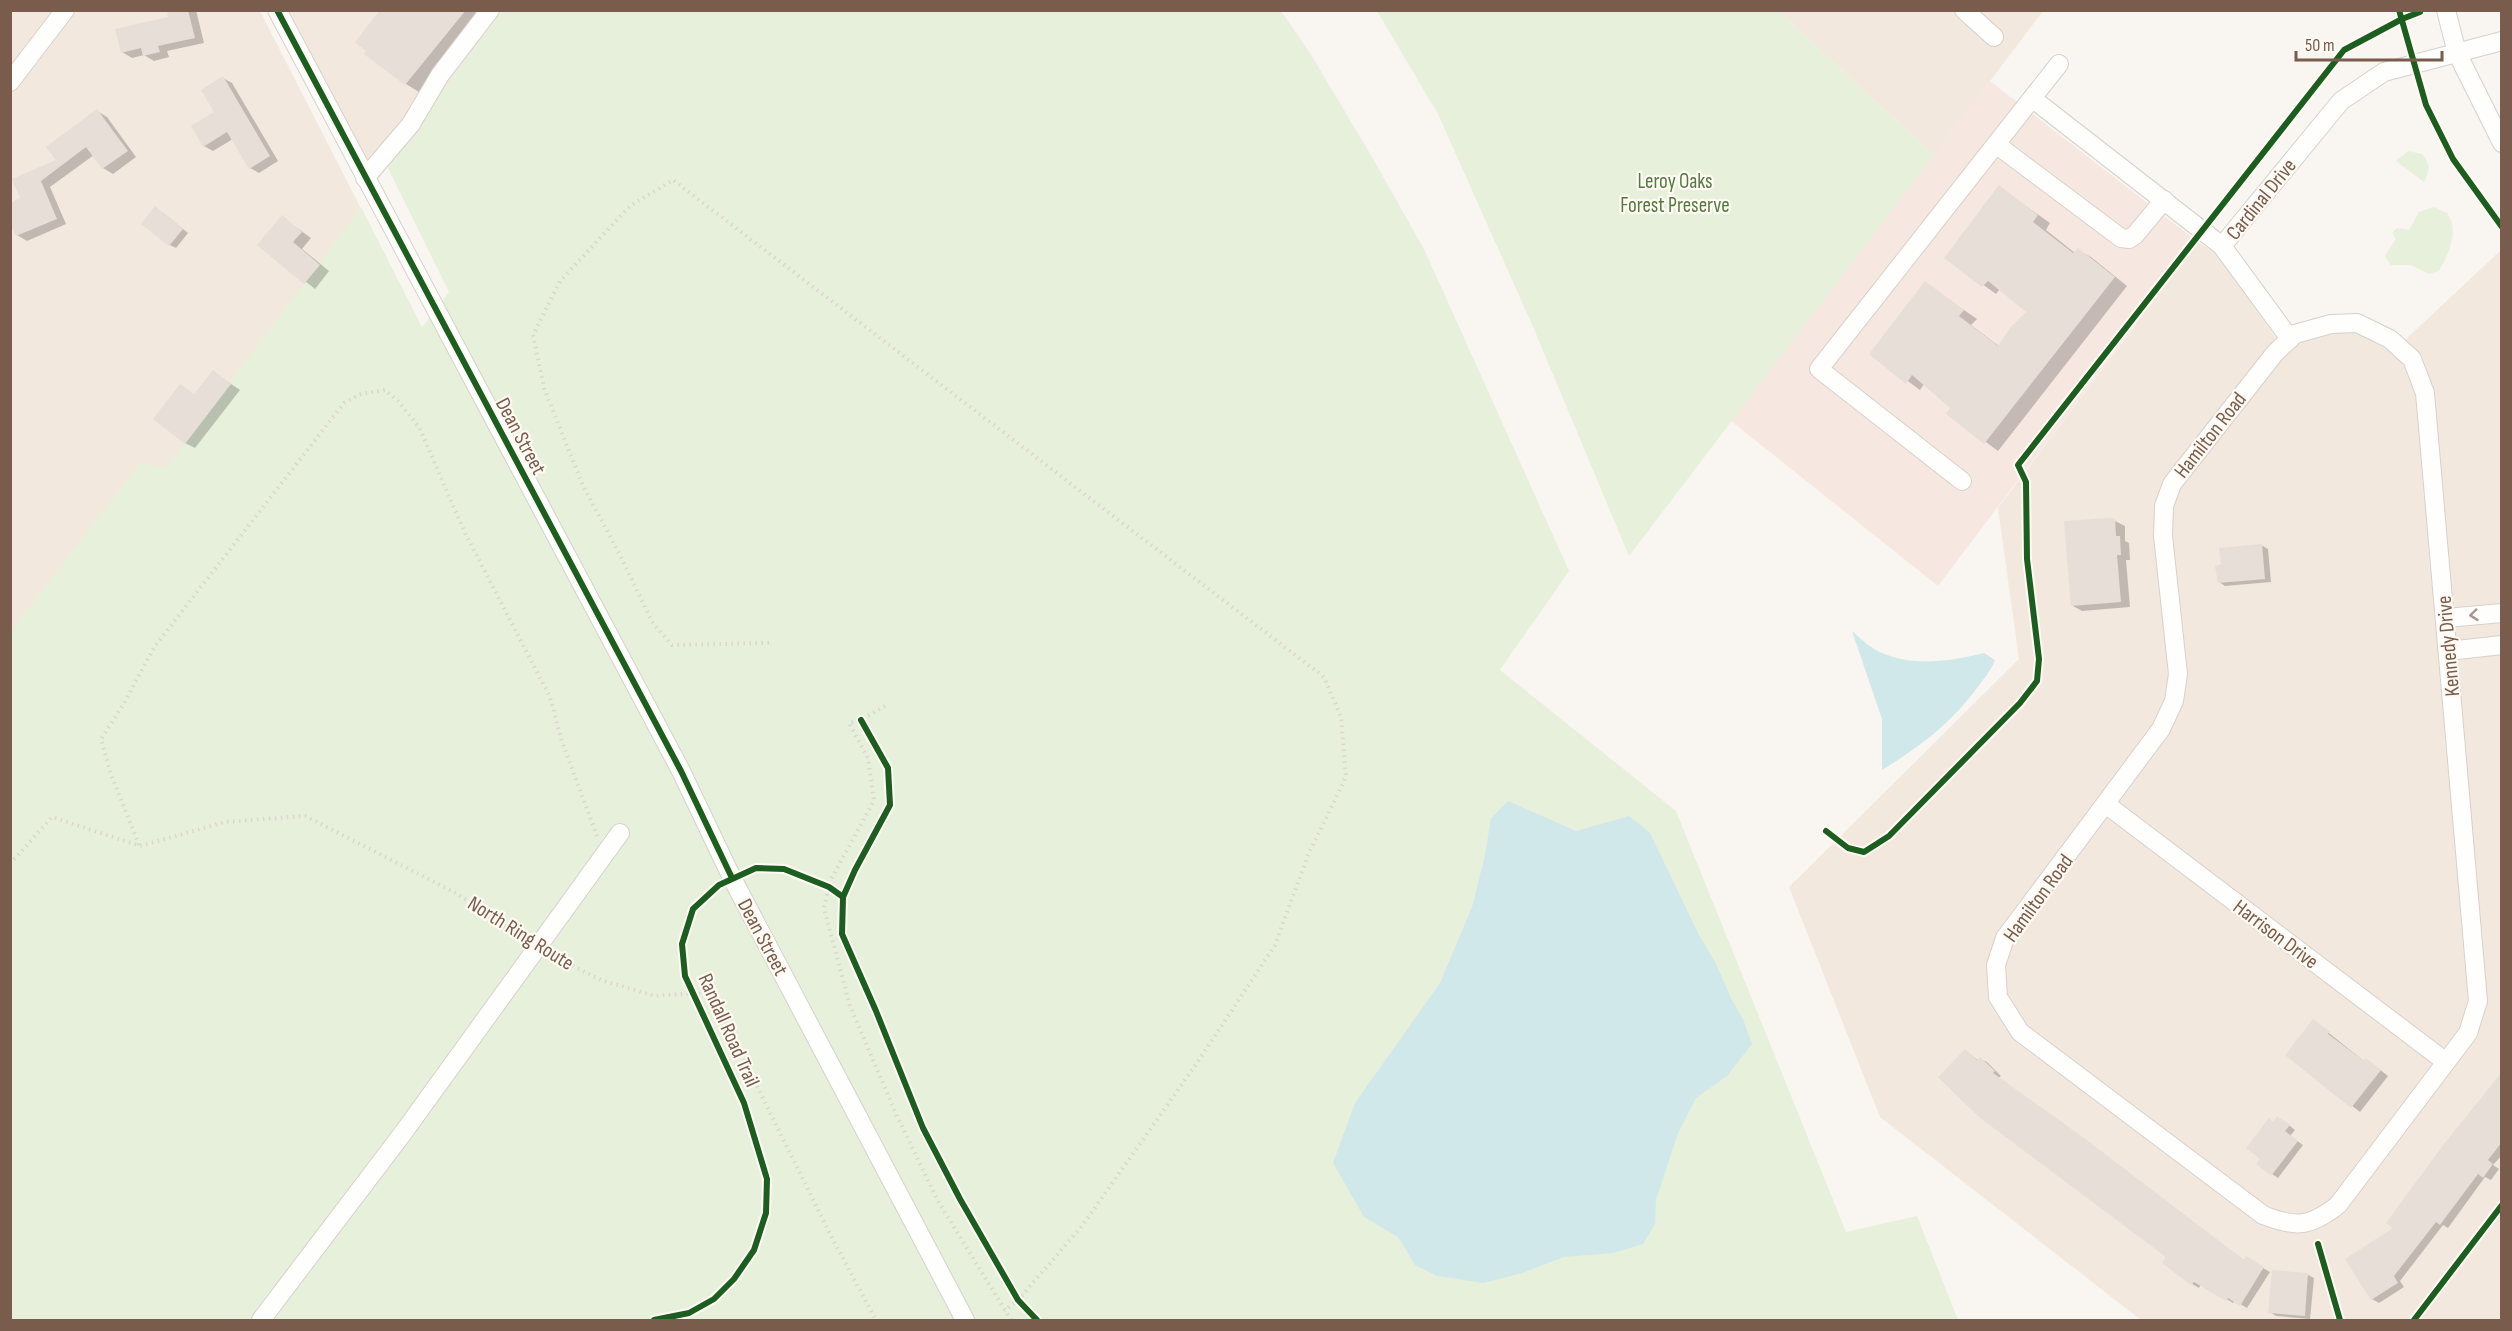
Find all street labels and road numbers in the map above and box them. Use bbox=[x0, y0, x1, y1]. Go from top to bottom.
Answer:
street label: Cardinal Drive bbox=[2221, 154, 2302, 245]
street label: Hamilton Road bbox=[2169, 387, 2252, 483]
street label: Dean Street bbox=[490, 394, 551, 479]
street label: Kennedy Drive bbox=[2432, 595, 2465, 697]
street label: Hamilton Road bbox=[1998, 850, 2079, 947]
street label: North Ring Route bbox=[463, 891, 578, 976]
street label: Harrison Drive bbox=[2228, 894, 2323, 974]
street label: Dean Street bbox=[732, 895, 793, 980]
street label: Randall Road Trail bbox=[692, 970, 765, 1091]

